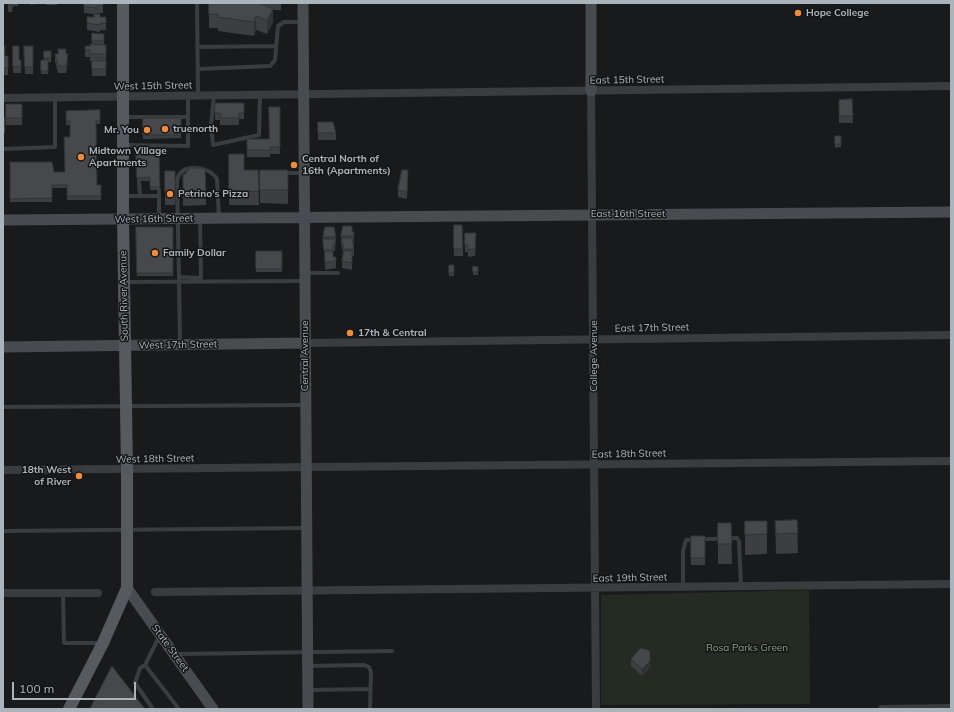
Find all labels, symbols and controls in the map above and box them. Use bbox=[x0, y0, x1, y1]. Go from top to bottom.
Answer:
place label: Hope College bbox=[806, 7, 869, 19]
marker: Hope College bbox=[793, 8, 803, 18]
street label: East 15th Street bbox=[590, 73, 664, 87]
street label: West 15th Street bbox=[114, 79, 192, 93]
place label: truenorth bbox=[173, 123, 218, 135]
place label: Mr. You bbox=[104, 124, 139, 136]
marker: truenorth bbox=[160, 124, 170, 134]
marker: Mr. You bbox=[142, 125, 152, 135]
place label: Midtown Village Apartments bbox=[89, 145, 167, 168]
marker: Midtown Village Apartments bbox=[76, 152, 86, 162]
place label: Central North of 16th (Apartments) bbox=[302, 153, 391, 176]
marker: Central North of 16th (Apartments) bbox=[289, 160, 299, 170]
place label: Petrino's Pizza bbox=[178, 188, 248, 200]
marker: Petrino's Pizza bbox=[165, 189, 175, 199]
street label: East 16th Street bbox=[591, 208, 665, 220]
street label: West 16th Street bbox=[115, 212, 193, 226]
place label: Family Dollar bbox=[163, 247, 226, 259]
marker: Family Dollar bbox=[150, 248, 160, 258]
street label: South River Avenue bbox=[117, 251, 131, 341]
street label: College Avenue bbox=[588, 320, 600, 392]
street label: Central Avenue bbox=[299, 321, 311, 391]
street label: East 17th Street bbox=[615, 321, 689, 335]
place label: 17th & Central bbox=[358, 327, 427, 339]
marker: 17th & Central bbox=[345, 328, 355, 338]
street label: West 17th Street bbox=[139, 338, 217, 352]
street label: East 18th Street bbox=[592, 447, 666, 461]
street label: West 18th Street bbox=[116, 452, 194, 466]
place label: 18th West of River bbox=[22, 464, 71, 488]
marker: 18th West of River bbox=[74, 471, 84, 481]
street label: East 19th Street bbox=[593, 571, 667, 585]
street label: State Street bbox=[149, 622, 191, 674]
park label: Rosa Parks Green bbox=[706, 642, 788, 654]
scale bar bbox=[14, 674, 138, 700]
text: 100 m bbox=[19, 681, 54, 696]

